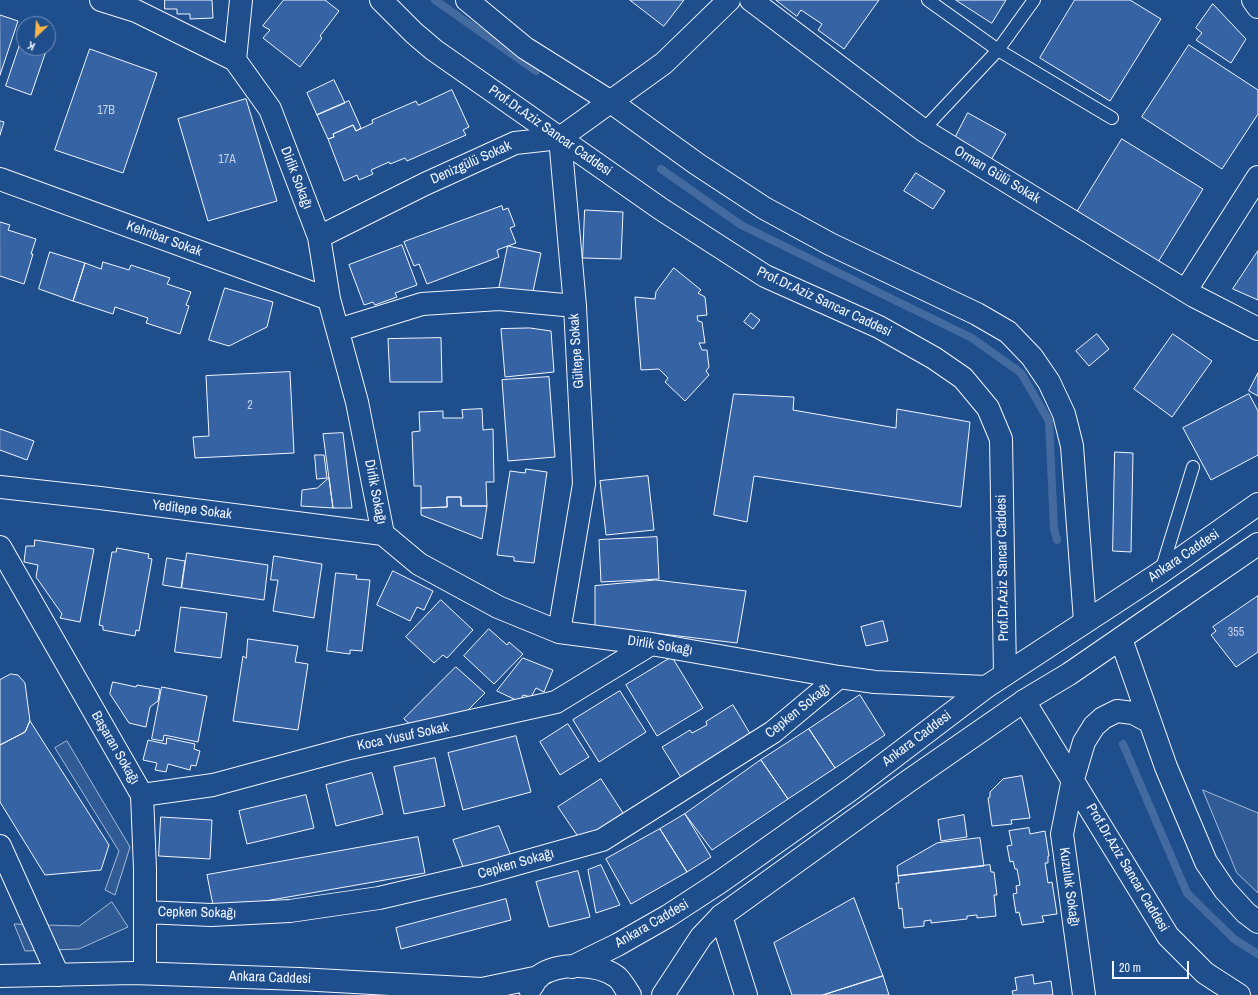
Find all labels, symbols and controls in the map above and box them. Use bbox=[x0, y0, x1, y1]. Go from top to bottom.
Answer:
north arrow bbox=[16, 16, 56, 56]
text: K bbox=[25, 38, 37, 54]
street label: Prof.Dr.Aziz Sancar Caddesi bbox=[485, 82, 615, 180]
house number: 17B bbox=[97, 104, 115, 118]
street label: Denizgülü Sokak bbox=[428, 138, 514, 188]
street label: Orman Gülü Sokak bbox=[951, 143, 1043, 207]
street label: Dirlik Sokağı bbox=[276, 144, 316, 212]
house number: 17A bbox=[218, 153, 236, 167]
street label: Kehribar Sokak bbox=[124, 218, 204, 260]
street label: Prof.Dr.Aziz Sancar Caddesi bbox=[754, 263, 894, 341]
street label: Gültepe Sokak bbox=[566, 313, 588, 389]
house number: 2 bbox=[247, 399, 253, 413]
street label: Dirlik Sokağı bbox=[360, 458, 390, 526]
street label: Prof.Dr.Aziz Sancar Caddesi bbox=[993, 494, 1013, 642]
street label: Yeditepe Sokak bbox=[151, 497, 233, 523]
street label: Ankara Caddesi bbox=[1145, 526, 1223, 586]
house number: 355 bbox=[1228, 626, 1244, 640]
street label: Dirlik Sokağı bbox=[626, 633, 694, 659]
street label: Cepken Sokağı bbox=[762, 680, 834, 742]
street label: Başaran Sokağı bbox=[87, 708, 143, 788]
street label: Ankara Caddesi bbox=[879, 708, 955, 770]
street label: Koca Yusuf Sokak bbox=[356, 719, 450, 755]
street label: Prof.Dr.Aziz Sancar Caddesi bbox=[1082, 801, 1172, 935]
street label: Cepken Sokağı bbox=[476, 845, 556, 883]
street label: Kuzuluk Sokağı bbox=[1055, 846, 1083, 928]
street label: Ankara Caddesi bbox=[612, 896, 692, 952]
street label: Cepken Sokağı bbox=[158, 904, 236, 922]
scale bar bbox=[1114, 953, 1191, 979]
text: 20 m bbox=[1119, 960, 1141, 976]
street label: Ankara Caddesi bbox=[229, 968, 311, 988]

